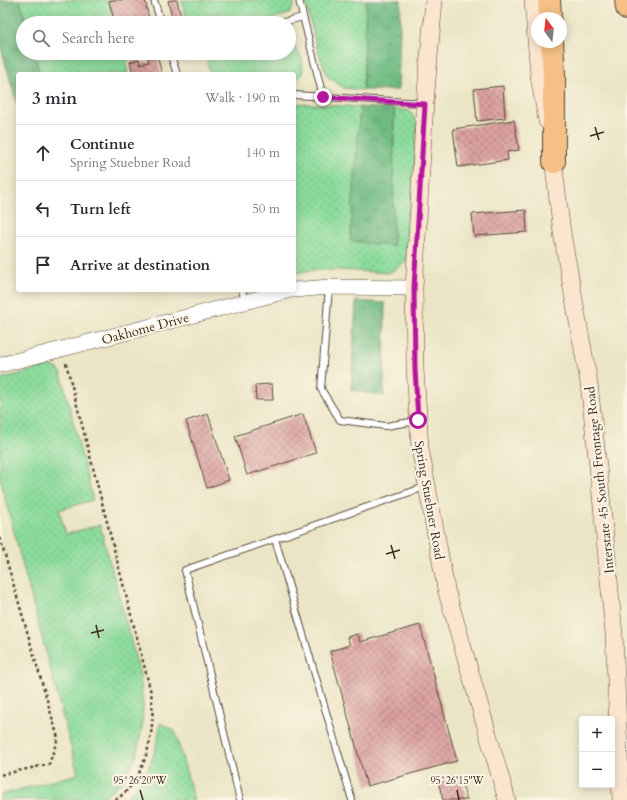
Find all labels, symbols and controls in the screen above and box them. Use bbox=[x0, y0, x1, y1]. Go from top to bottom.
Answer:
north arrow bbox=[531, 12, 567, 48]
search box bbox=[16, 16, 296, 60]
icon: search bbox=[30, 27, 52, 49]
text: Search here bbox=[62, 28, 135, 48]
text: 3 min bbox=[32, 87, 77, 110]
route end bbox=[314, 88, 332, 106]
text: Walk · 190 m bbox=[205, 89, 280, 107]
text: Continue bbox=[70, 134, 135, 154]
icon: ahead bbox=[32, 142, 54, 164]
text: 140 m bbox=[246, 144, 280, 162]
text: Spring Stuebner Road bbox=[70, 154, 191, 172]
icon: left bbox=[32, 198, 54, 220]
text: Turn left bbox=[70, 199, 131, 219]
text: 50 m bbox=[252, 200, 280, 218]
icon: arrive bbox=[32, 254, 54, 276]
text: Arrive at destination bbox=[70, 255, 210, 275]
street label: Oakhome Drive bbox=[100, 309, 191, 349]
street label: Interstate 45 South Frontage Road bbox=[581, 385, 619, 574]
route start bbox=[409, 411, 427, 429]
street label: Spring Stuebner Road bbox=[410, 439, 448, 561]
map controls bbox=[579, 716, 615, 788]
button: + bbox=[579, 716, 615, 752]
button: − bbox=[579, 752, 615, 788]
text: 95°26'20"W bbox=[113, 774, 168, 788]
text: 95°26'15"W bbox=[430, 774, 485, 788]

